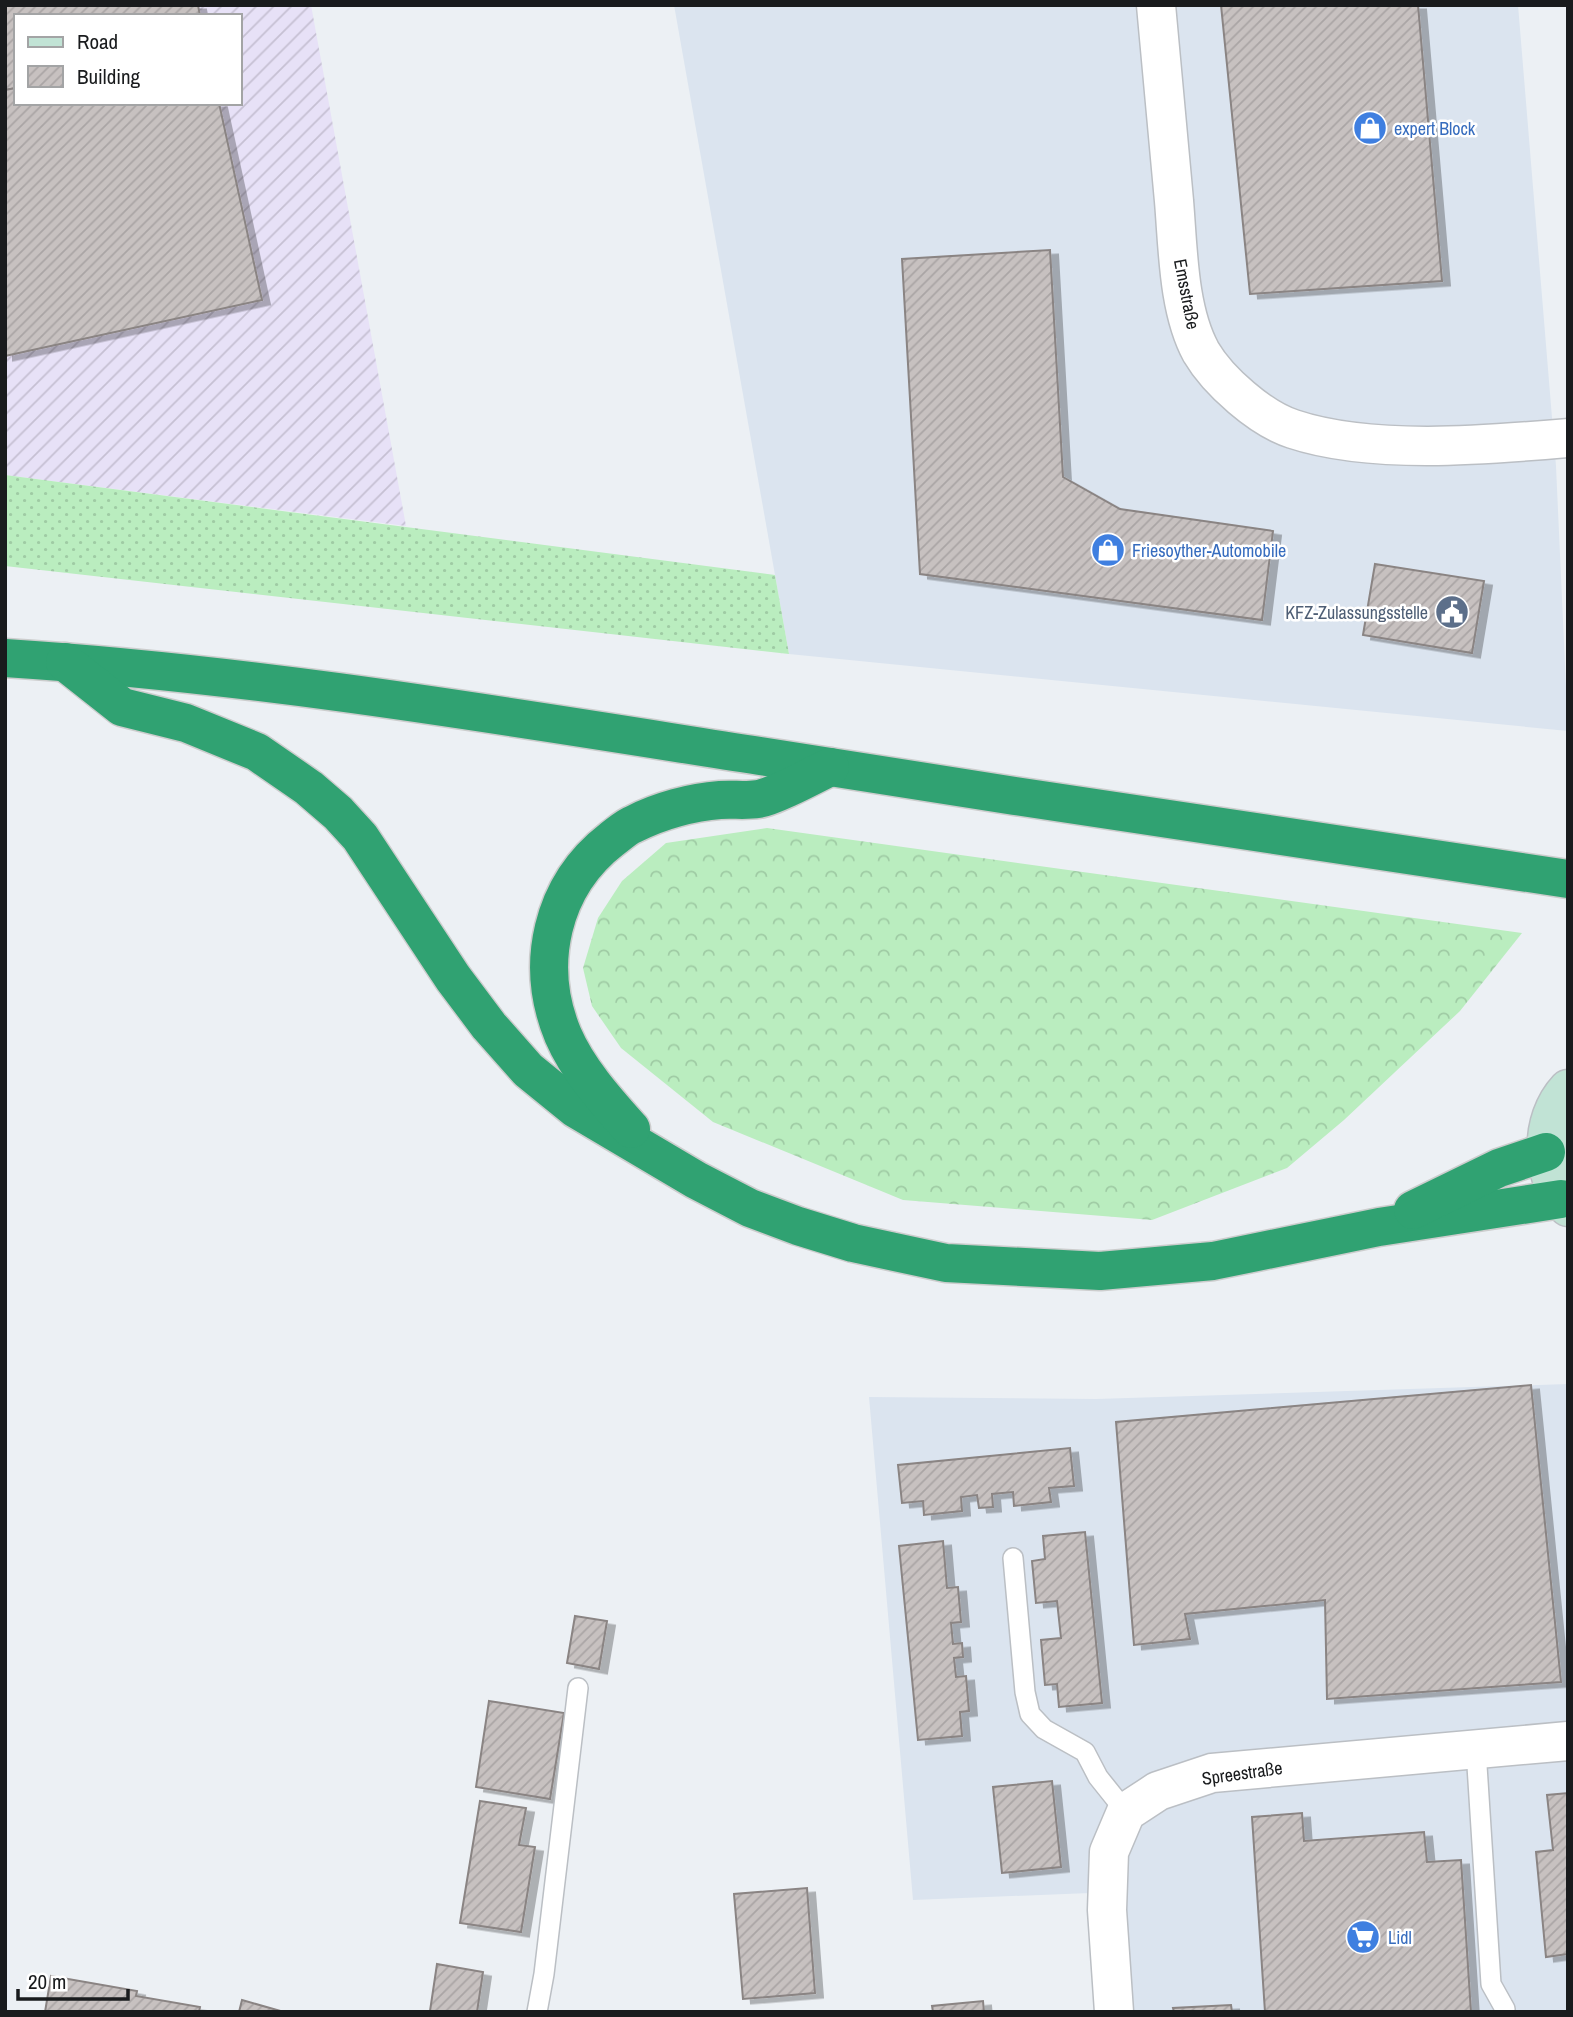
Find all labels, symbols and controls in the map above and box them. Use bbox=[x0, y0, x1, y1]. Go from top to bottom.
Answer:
legend bbox=[14, 14, 242, 105]
text: Road bbox=[77, 27, 118, 56]
text: Building bbox=[77, 62, 141, 91]
shop icon: expert Block bbox=[1351, 109, 1389, 147]
place label: expert Block bbox=[1394, 116, 1476, 141]
street label: Emsstraße bbox=[1168, 257, 1206, 331]
shop icon: Friesoyther-Automobile bbox=[1089, 531, 1127, 569]
place label: Friesoyther-Automobile bbox=[1132, 538, 1286, 563]
public building icon: KFZ-Zulassungsstelle bbox=[1433, 593, 1471, 631]
place label: KFZ-Zulassungsstelle bbox=[1285, 600, 1428, 625]
street label: Spreestraße bbox=[1200, 1755, 1284, 1791]
supermarket icon: Lidl bbox=[1344, 1918, 1382, 1956]
place label: Lidl bbox=[1388, 1925, 1412, 1950]
scale bar bbox=[18, 1958, 128, 2002]
text: 20 m bbox=[28, 1967, 66, 1996]

